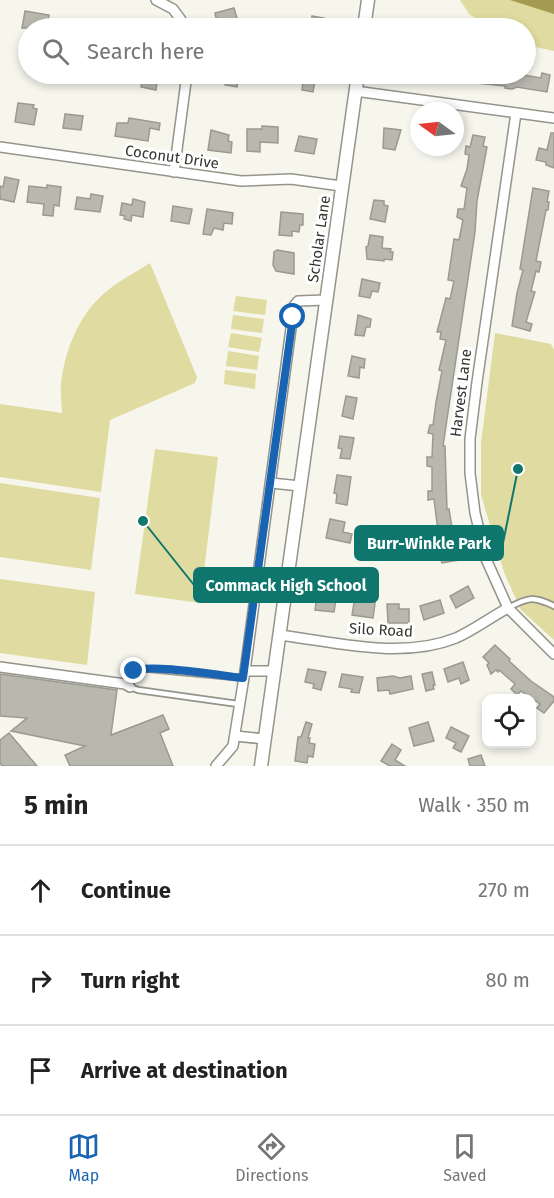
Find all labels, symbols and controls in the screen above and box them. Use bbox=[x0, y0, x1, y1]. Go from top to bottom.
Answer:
search box bbox=[18, 18, 536, 84]
icon: search bbox=[39, 35, 72, 68]
text: Search here bbox=[87, 38, 205, 65]
north arrow bbox=[410, 102, 464, 156]
street label: Coconut Drive bbox=[124, 142, 220, 172]
street label: Scholar Lane bbox=[304, 194, 334, 284]
route start bbox=[279, 303, 305, 329]
street label: Harvest Lane bbox=[447, 348, 475, 438]
callout: Burr-Winkle Park bbox=[355, 526, 503, 560]
text: Burr-Winkle Park bbox=[367, 534, 491, 553]
callout: Commack High School bbox=[194, 568, 378, 602]
text: Commack High School bbox=[206, 576, 367, 595]
street label: Silo Road bbox=[349, 619, 413, 641]
route end bbox=[120, 657, 146, 683]
map controls bbox=[482, 694, 536, 748]
button: locate bbox=[482, 694, 536, 748]
text: 5 min bbox=[24, 790, 88, 821]
text: Walk · 350 m bbox=[418, 793, 530, 817]
icon: ahead bbox=[24, 874, 57, 907]
text: Continue bbox=[81, 877, 171, 904]
text: 270 m bbox=[478, 878, 530, 902]
icon: right bbox=[24, 964, 57, 997]
text: Turn right bbox=[81, 967, 180, 994]
text: 80 m bbox=[485, 968, 530, 992]
icon: arrive bbox=[24, 1054, 57, 1087]
text: Arrive at destination bbox=[81, 1057, 288, 1084]
tab: Map bbox=[67, 1130, 100, 1185]
tab: Directions bbox=[235, 1130, 309, 1185]
tab: Saved bbox=[443, 1130, 487, 1185]

